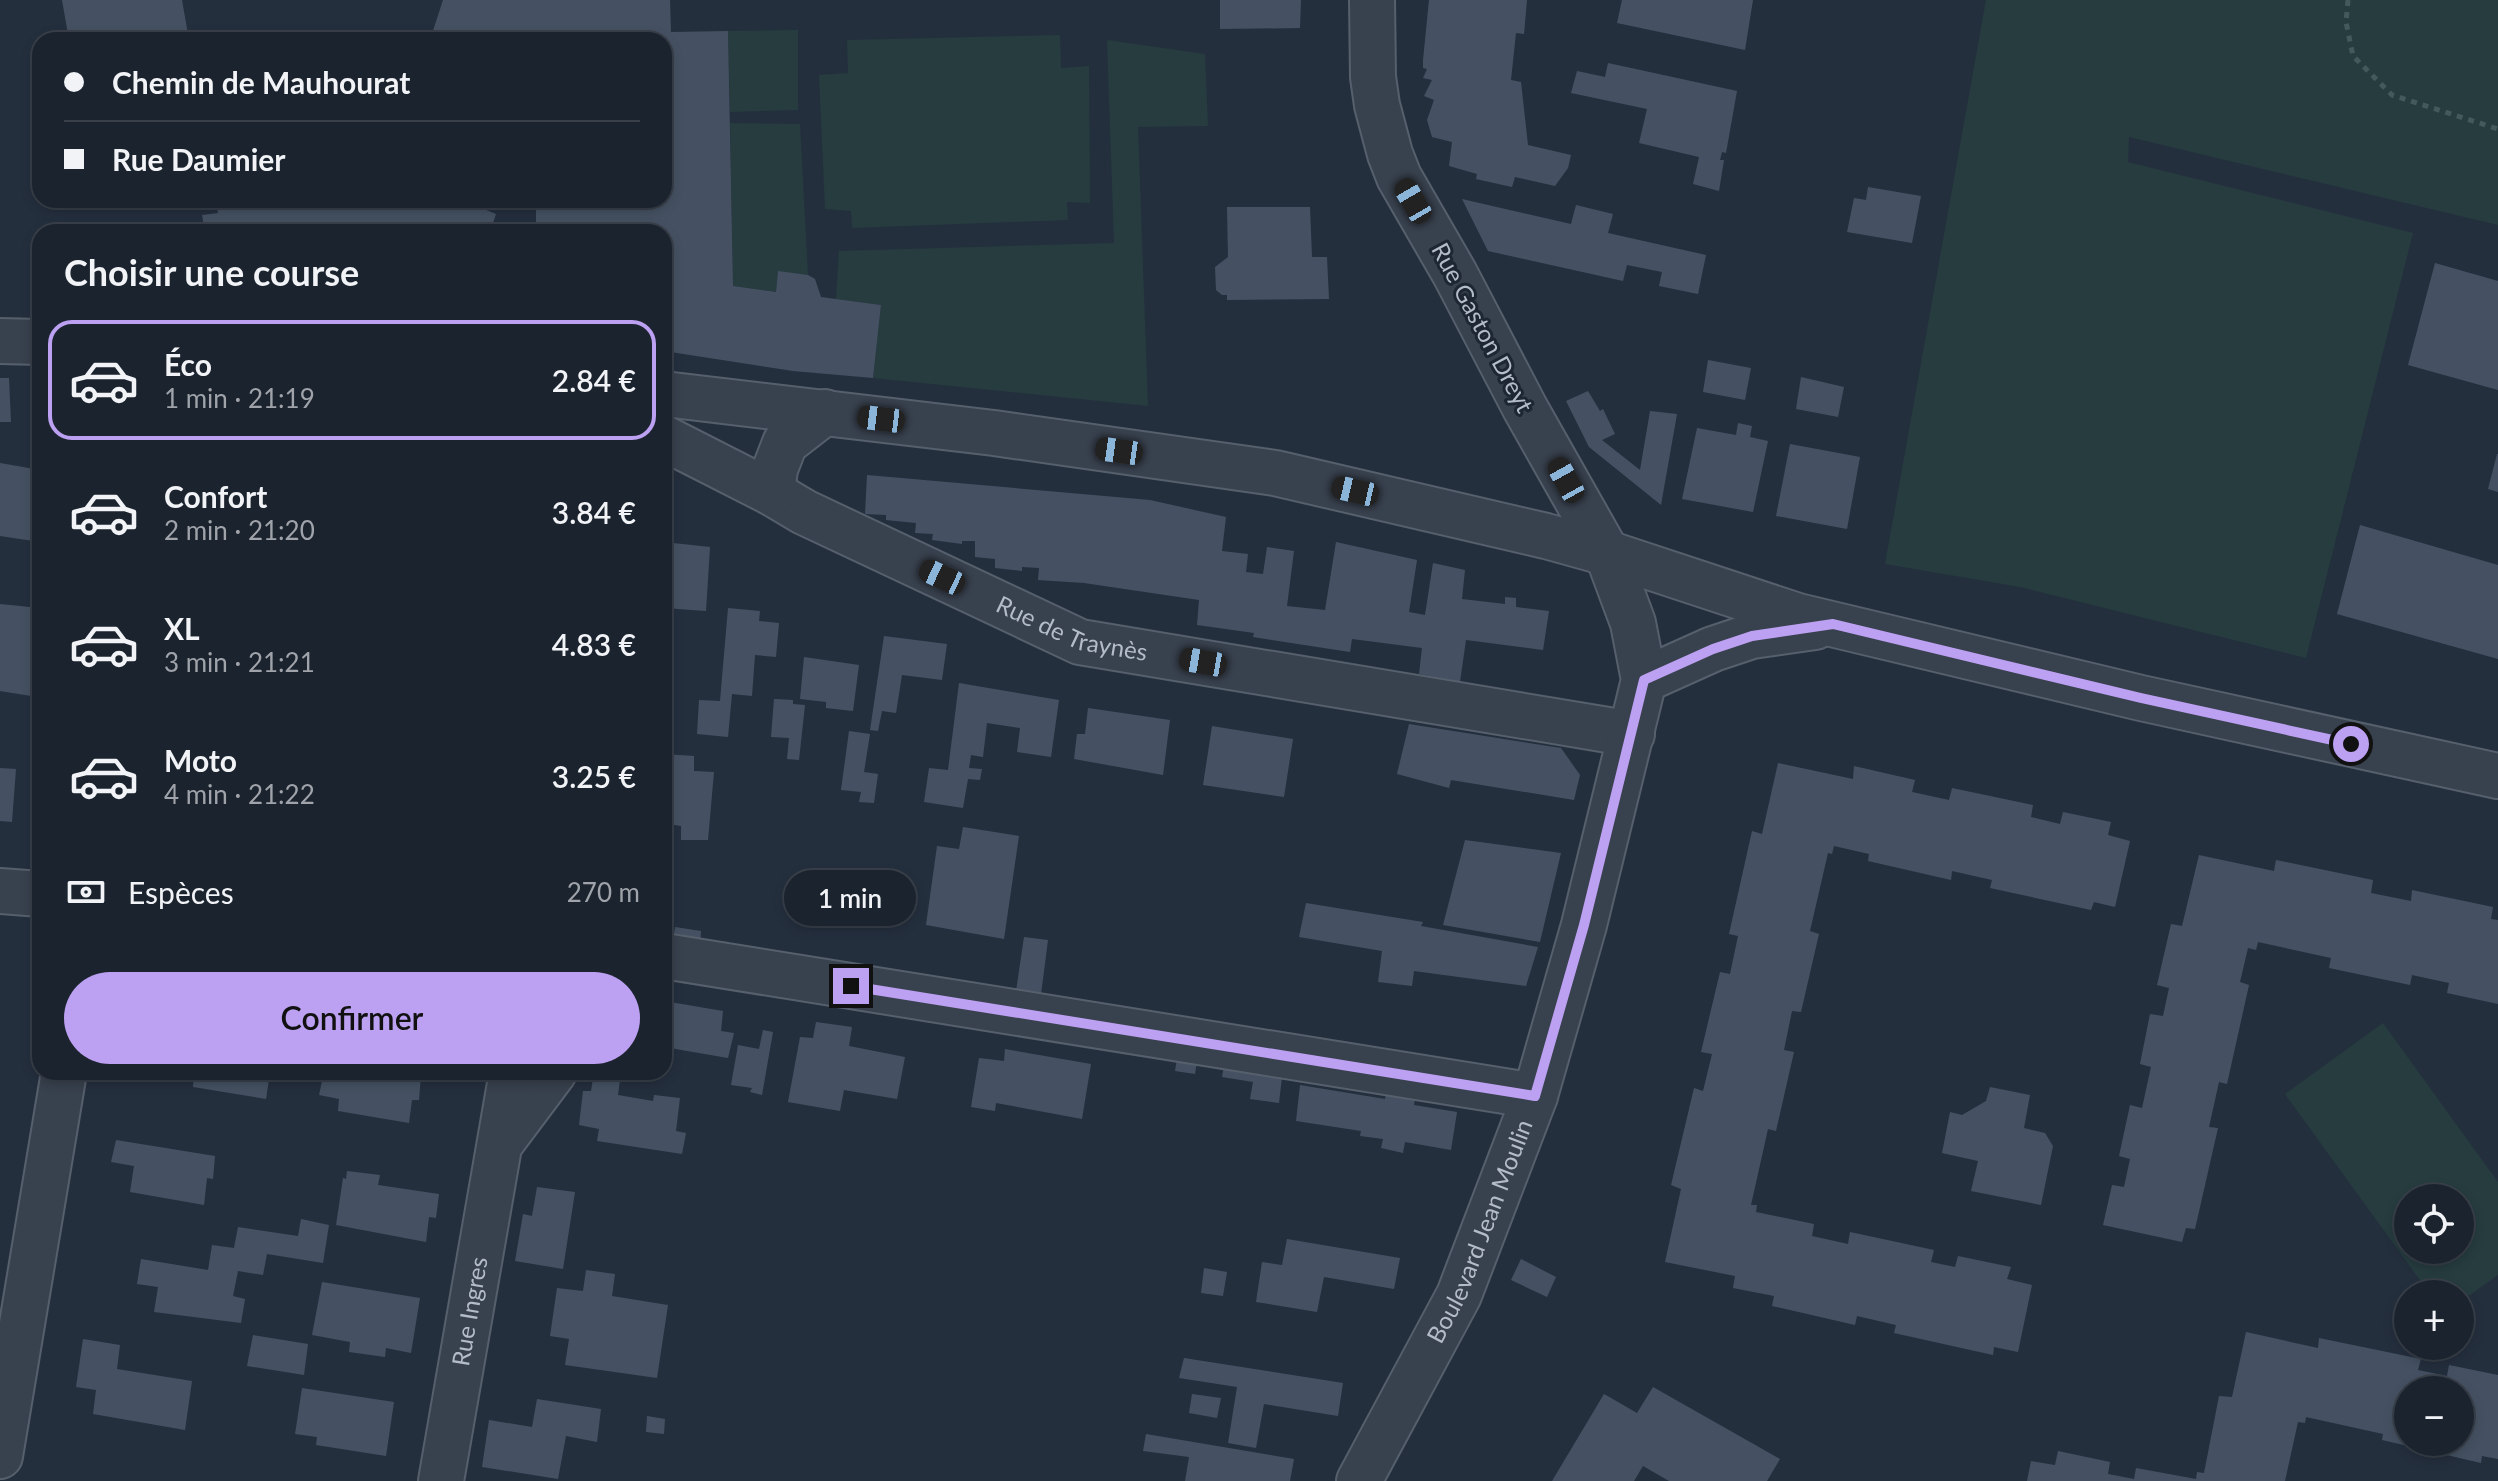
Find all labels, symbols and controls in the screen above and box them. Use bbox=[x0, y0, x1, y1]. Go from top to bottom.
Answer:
text: Chemin de Mauhourat bbox=[112, 64, 410, 100]
text: Rue Daumier bbox=[112, 141, 285, 177]
car bbox=[1391, 174, 1435, 228]
street label: Rue Gaston Dreyt bbox=[1426, 238, 1540, 417]
text: Choisir une course bbox=[64, 250, 359, 294]
icon: car bbox=[68, 344, 140, 416]
text: Éco bbox=[164, 346, 212, 382]
text: 2.84 € bbox=[552, 362, 636, 398]
text: 1 min · 21:19 bbox=[164, 382, 315, 414]
car bbox=[856, 404, 906, 434]
car bbox=[1094, 436, 1144, 466]
car bbox=[1544, 453, 1588, 507]
car bbox=[1329, 474, 1381, 508]
icon: car bbox=[68, 476, 140, 548]
text: Confort bbox=[164, 478, 267, 514]
text: 3.84 € bbox=[552, 494, 636, 530]
text: 2 min · 21:20 bbox=[164, 514, 315, 546]
car bbox=[915, 556, 969, 598]
street label: Rue de Traynès bbox=[992, 589, 1150, 666]
icon: car bbox=[68, 608, 140, 680]
text: XL bbox=[164, 610, 200, 646]
text: 4.83 € bbox=[552, 626, 636, 662]
text: 3 min · 21:21 bbox=[164, 646, 315, 678]
car bbox=[1177, 646, 1229, 678]
route start bbox=[2333, 726, 2369, 762]
icon: car bbox=[68, 740, 140, 812]
text: Moto bbox=[164, 742, 237, 778]
text: 3.25 € bbox=[552, 758, 636, 794]
text: 4 min · 21:22 bbox=[164, 778, 315, 810]
icon: cash bbox=[64, 870, 108, 914]
callout: 1 min bbox=[785, 870, 917, 926]
text: Espèces bbox=[128, 874, 234, 910]
text: 270 m bbox=[567, 876, 640, 908]
text: 1 min bbox=[818, 882, 882, 914]
route end bbox=[833, 968, 869, 1004]
button: Confirmer bbox=[64, 972, 640, 1064]
street label: Boulevard Jean Moulin bbox=[1420, 1115, 1538, 1348]
map controls bbox=[2394, 1184, 2474, 1456]
button: locate bbox=[2394, 1184, 2474, 1264]
street label: Rue Ingres bbox=[445, 1254, 493, 1368]
button: + bbox=[2394, 1280, 2474, 1360]
button: − bbox=[2394, 1376, 2474, 1456]

